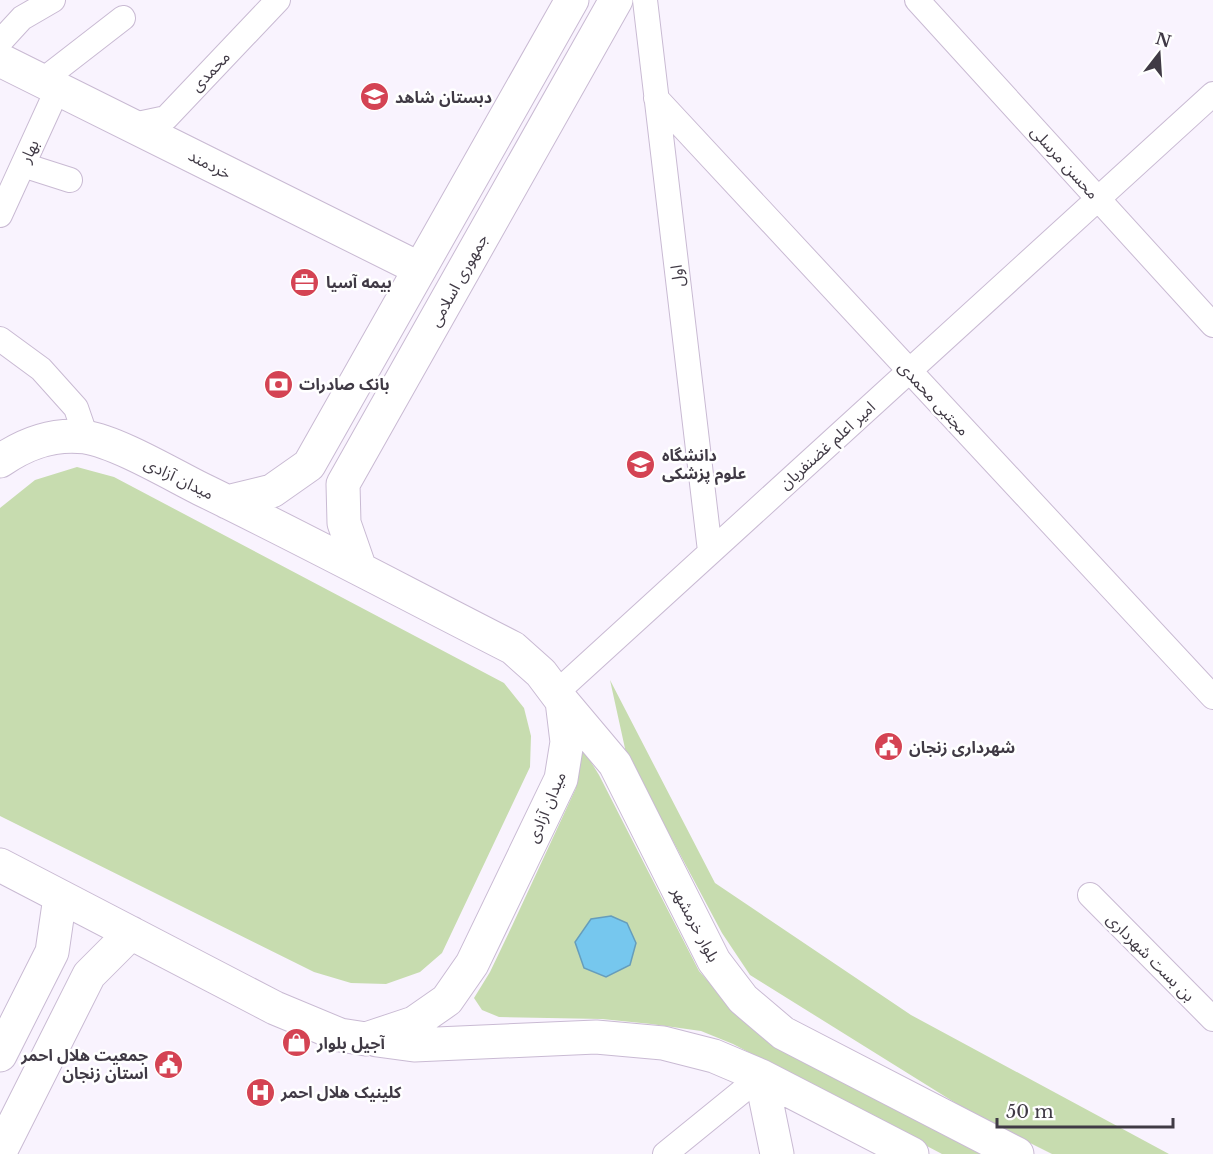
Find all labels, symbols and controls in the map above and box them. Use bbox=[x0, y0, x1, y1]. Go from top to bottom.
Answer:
north arrow bbox=[1129, 24, 1189, 84]
text: N bbox=[1153, 28, 1174, 51]
street label: محمدی bbox=[186, 47, 234, 95]
school or university icon: دبستان شاهد bbox=[358, 81, 390, 113]
place label: دبستان شاهد bbox=[395, 87, 492, 107]
street label: محسن مرسلی bbox=[1027, 121, 1103, 203]
street label: بهار bbox=[15, 136, 43, 167]
street label: خردمند bbox=[185, 145, 235, 183]
street label: جمهوری اسلامی bbox=[424, 230, 492, 330]
street label: اول bbox=[666, 264, 689, 288]
office icon: بیمه آسیا bbox=[289, 266, 321, 298]
place label: بیمه آسیا bbox=[326, 272, 392, 292]
street label: مجتبی محمدی bbox=[894, 356, 974, 440]
bank icon: بانک صادرات bbox=[262, 368, 294, 400]
place label: بانک صادرات bbox=[299, 374, 390, 394]
street label: امیر اعلم غضنفریان bbox=[775, 397, 881, 496]
place label: دانشگاه علوم پزشکی bbox=[662, 445, 747, 485]
school or university icon: دانشگاه علوم پزشکی bbox=[625, 448, 657, 480]
street label: میدان آزادی bbox=[141, 453, 217, 503]
public building icon: شهرداری زنجان bbox=[872, 731, 904, 763]
place label: شهرداری زنجان bbox=[909, 737, 1015, 757]
street label: میدان آزادی bbox=[522, 769, 570, 845]
street label: بلوار خرمشهر bbox=[667, 882, 724, 965]
street label: بن بست شهرداری bbox=[1103, 909, 1199, 1005]
shop icon: آجیل بلوار bbox=[280, 1027, 312, 1059]
place label: آجیل بلوار bbox=[316, 1033, 386, 1053]
place label: جمعیت هلال احمر استان زنجان bbox=[20, 1045, 148, 1083]
public building icon: جمعیت هلال احمر استان زنجان bbox=[153, 1048, 185, 1080]
hospital icon: کلینیک هلال احمر bbox=[244, 1076, 276, 1108]
place label: کلینیک هلال احمر bbox=[280, 1082, 402, 1102]
scale bar bbox=[997, 1091, 1172, 1129]
text: 50 m bbox=[1006, 1101, 1054, 1123]

